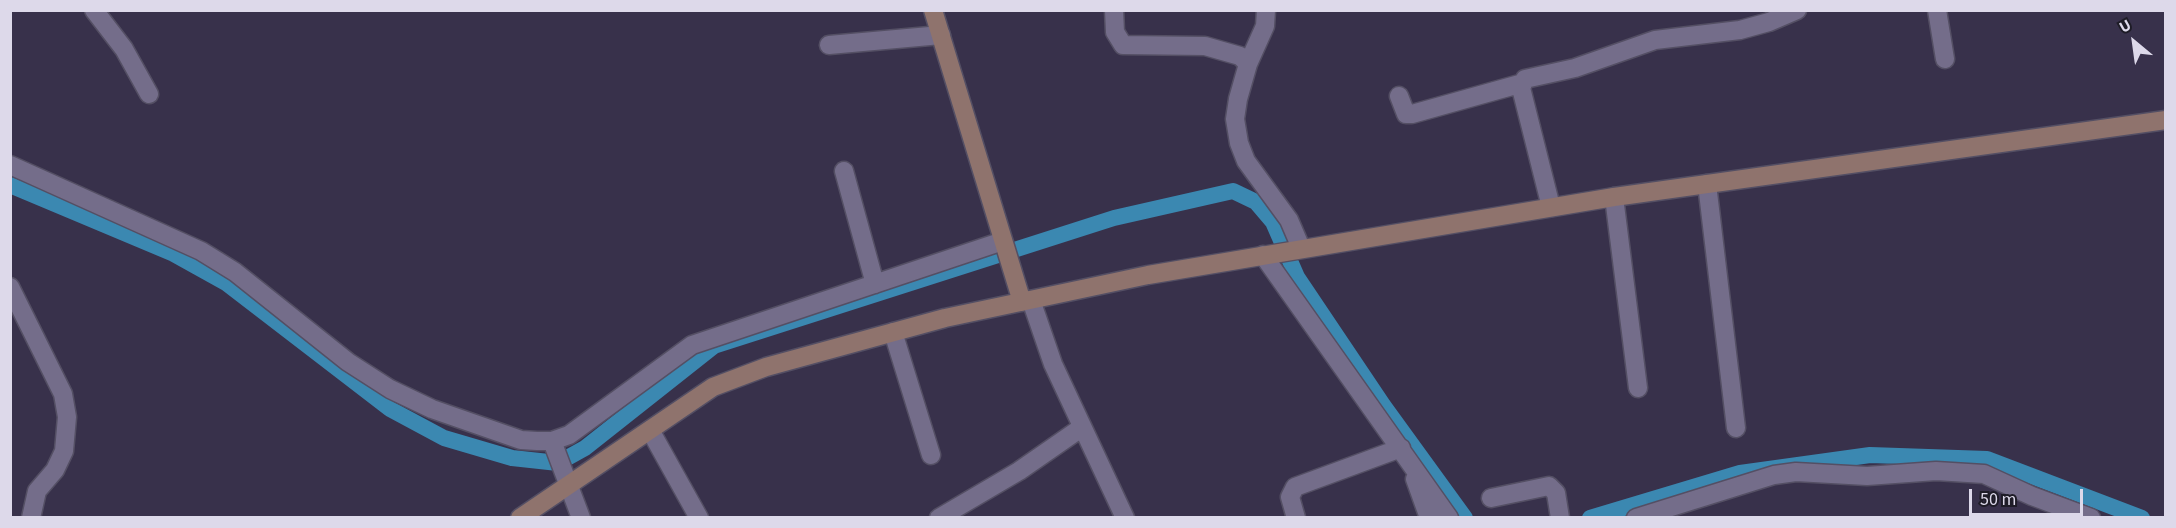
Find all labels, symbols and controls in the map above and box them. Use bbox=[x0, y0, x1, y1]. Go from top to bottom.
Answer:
north arrow bbox=[2104, 12, 2164, 72]
text: U bbox=[2115, 14, 2135, 38]
scale bar bbox=[1972, 477, 2086, 515]
text: 50 m bbox=[1980, 487, 2016, 512]

